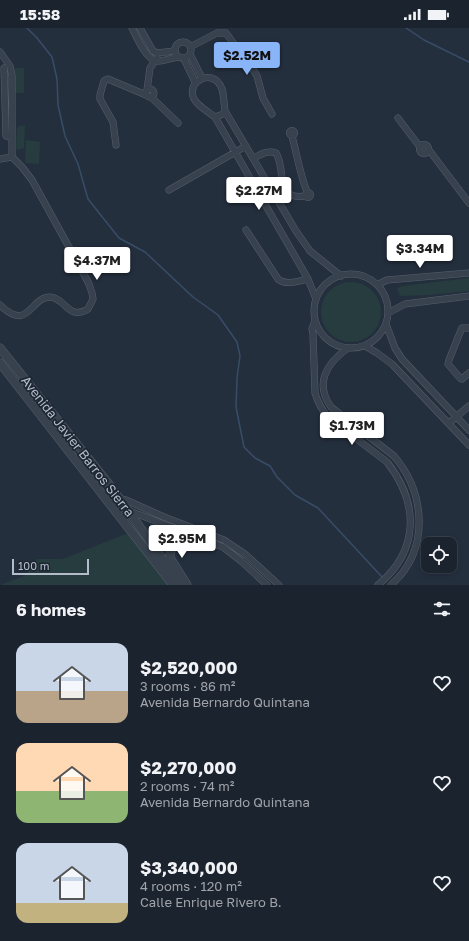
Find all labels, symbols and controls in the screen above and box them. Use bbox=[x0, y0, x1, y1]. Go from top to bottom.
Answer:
text: 15:58 bbox=[20, 5, 60, 23]
pin: $2.52M bbox=[214, 42, 280, 76]
text: $2.52M bbox=[223, 47, 271, 63]
pin: $2.27M bbox=[226, 177, 292, 211]
text: $2.27M bbox=[235, 182, 283, 198]
pin: $3.34M bbox=[387, 235, 453, 269]
text: $3.34M bbox=[396, 240, 444, 256]
pin: $4.37M bbox=[64, 247, 130, 281]
text: $4.37M bbox=[73, 252, 121, 268]
street label: Avenida Javier Barros Sierra bbox=[18, 372, 138, 520]
pin: $1.73M bbox=[319, 412, 385, 446]
text: $1.73M bbox=[329, 417, 375, 433]
pin: $2.95M bbox=[149, 525, 215, 559]
text: $2.95M bbox=[158, 530, 206, 546]
map controls bbox=[421, 537, 457, 573]
button: locate bbox=[421, 537, 457, 573]
scale bar bbox=[12, 557, 89, 576]
text: 100 m bbox=[18, 559, 49, 572]
icon: filters bbox=[431, 598, 453, 620]
text: 6 homes bbox=[16, 599, 86, 620]
text: $2,520,000 bbox=[140, 657, 238, 678]
icon: home bbox=[48, 659, 96, 707]
icon: heart bbox=[431, 672, 453, 694]
text: 3 rooms · 86 m² bbox=[140, 678, 235, 694]
text: Avenida Bernardo Quintana bbox=[140, 694, 310, 710]
text: $2,270,000 bbox=[140, 757, 236, 778]
icon: home bbox=[48, 759, 96, 807]
icon: heart bbox=[431, 772, 453, 794]
text: 2 rooms · 74 m² bbox=[140, 778, 234, 794]
text: Avenida Bernardo Quintana bbox=[140, 794, 310, 810]
text: $3,340,000 bbox=[140, 857, 238, 878]
icon: home bbox=[48, 859, 96, 907]
icon: heart bbox=[431, 872, 453, 894]
text: 4 rooms · 120 m² bbox=[140, 878, 242, 894]
text: Calle Enrique Rivero B. bbox=[140, 894, 282, 910]

